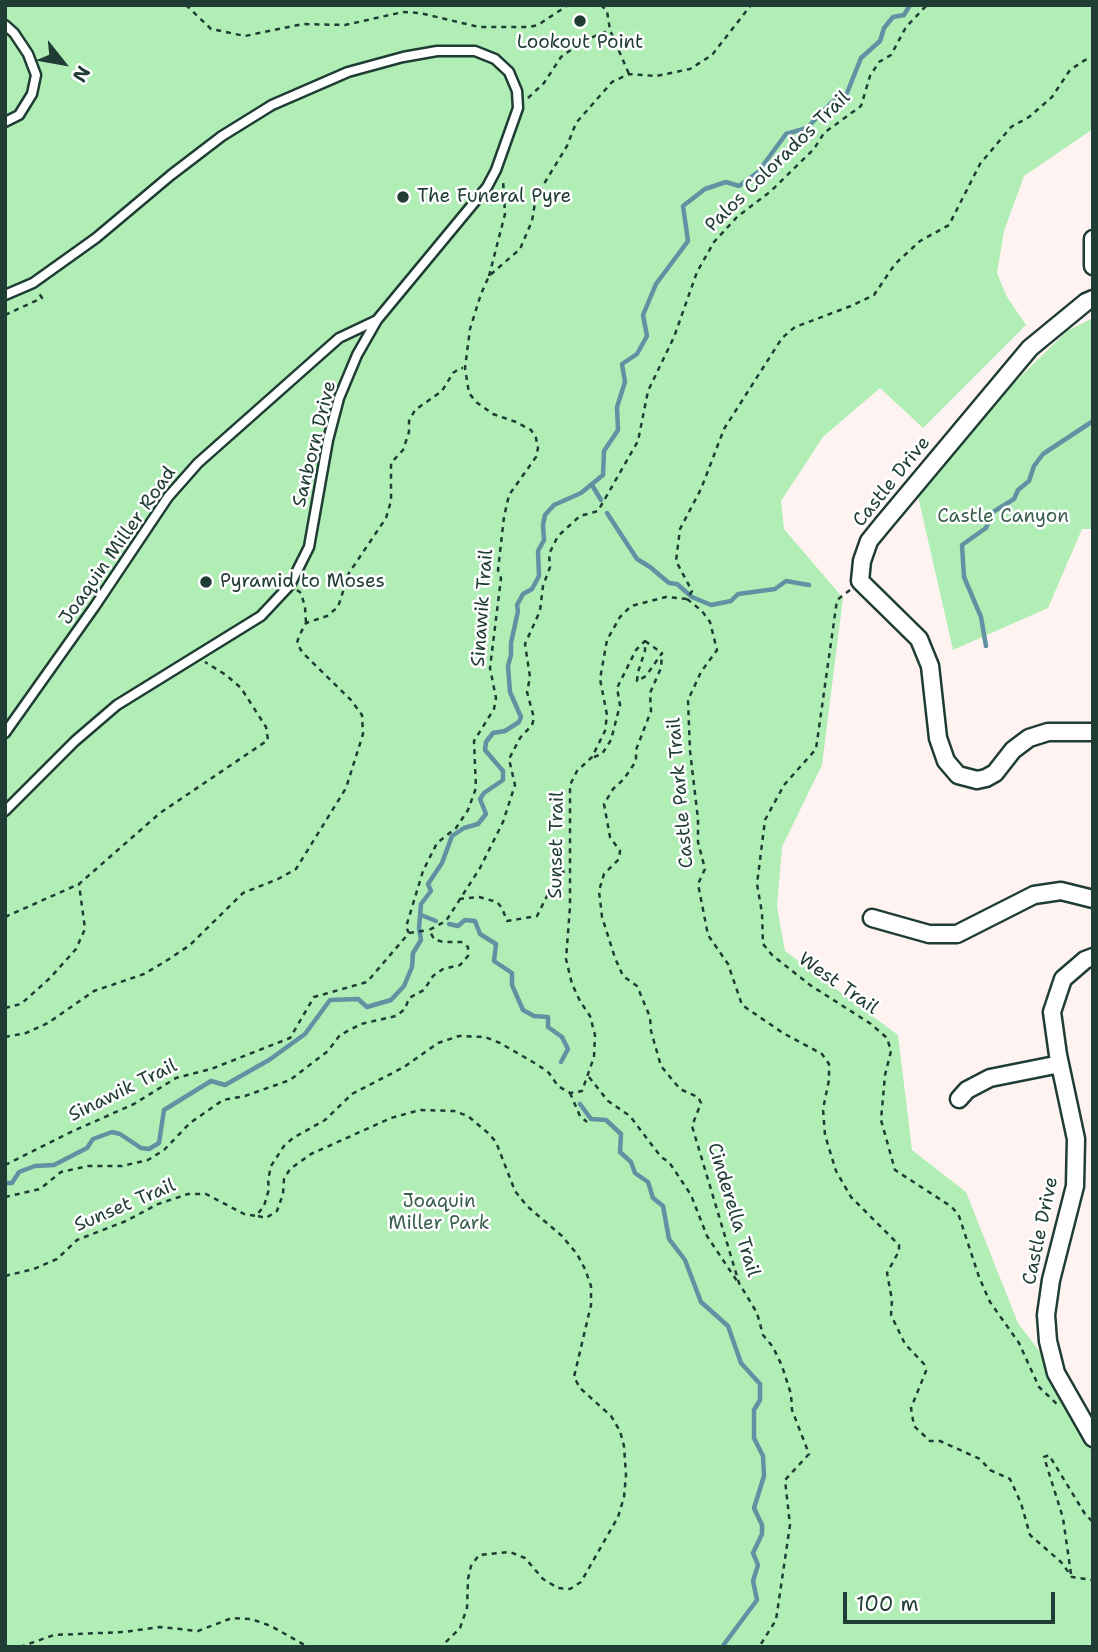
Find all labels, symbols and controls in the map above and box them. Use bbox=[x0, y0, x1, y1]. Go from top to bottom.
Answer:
marker: Lookout Point bbox=[572, 13, 588, 29]
north arrow bbox=[28, 28, 98, 98]
place label: Lookout Point bbox=[517, 32, 643, 54]
text: N bbox=[67, 61, 96, 87]
street label: Palos Colorados Trail bbox=[701, 87, 855, 237]
place label: The Funeral Pyre bbox=[417, 186, 571, 208]
marker: The Funeral Pyre bbox=[395, 189, 411, 205]
street label: Sanborn Drive bbox=[288, 379, 342, 509]
street label: Castle Drive bbox=[849, 432, 935, 532]
street label: Joaquin Miller Road bbox=[55, 463, 181, 629]
park label: Castle Canyon bbox=[937, 506, 1069, 528]
street label: Sinawik Trail bbox=[468, 548, 498, 668]
place label: Pyramid to Moses bbox=[220, 571, 385, 593]
marker: Pyramid to Moses bbox=[198, 574, 214, 590]
street label: Castle Park Trail bbox=[663, 717, 699, 869]
street label: Sunset Trail bbox=[545, 791, 569, 899]
street label: West Trail bbox=[794, 948, 882, 1020]
street label: Sinawik Trail bbox=[65, 1055, 181, 1127]
street label: Cinderella Trail bbox=[702, 1140, 764, 1280]
street label: Sunset Trail bbox=[71, 1175, 179, 1237]
street label: Castle Drive bbox=[1018, 1175, 1064, 1287]
park label: Joaquin Miller Park bbox=[388, 1191, 490, 1235]
scale bar bbox=[846, 1578, 1058, 1622]
text: 100 m bbox=[856, 1590, 919, 1618]

